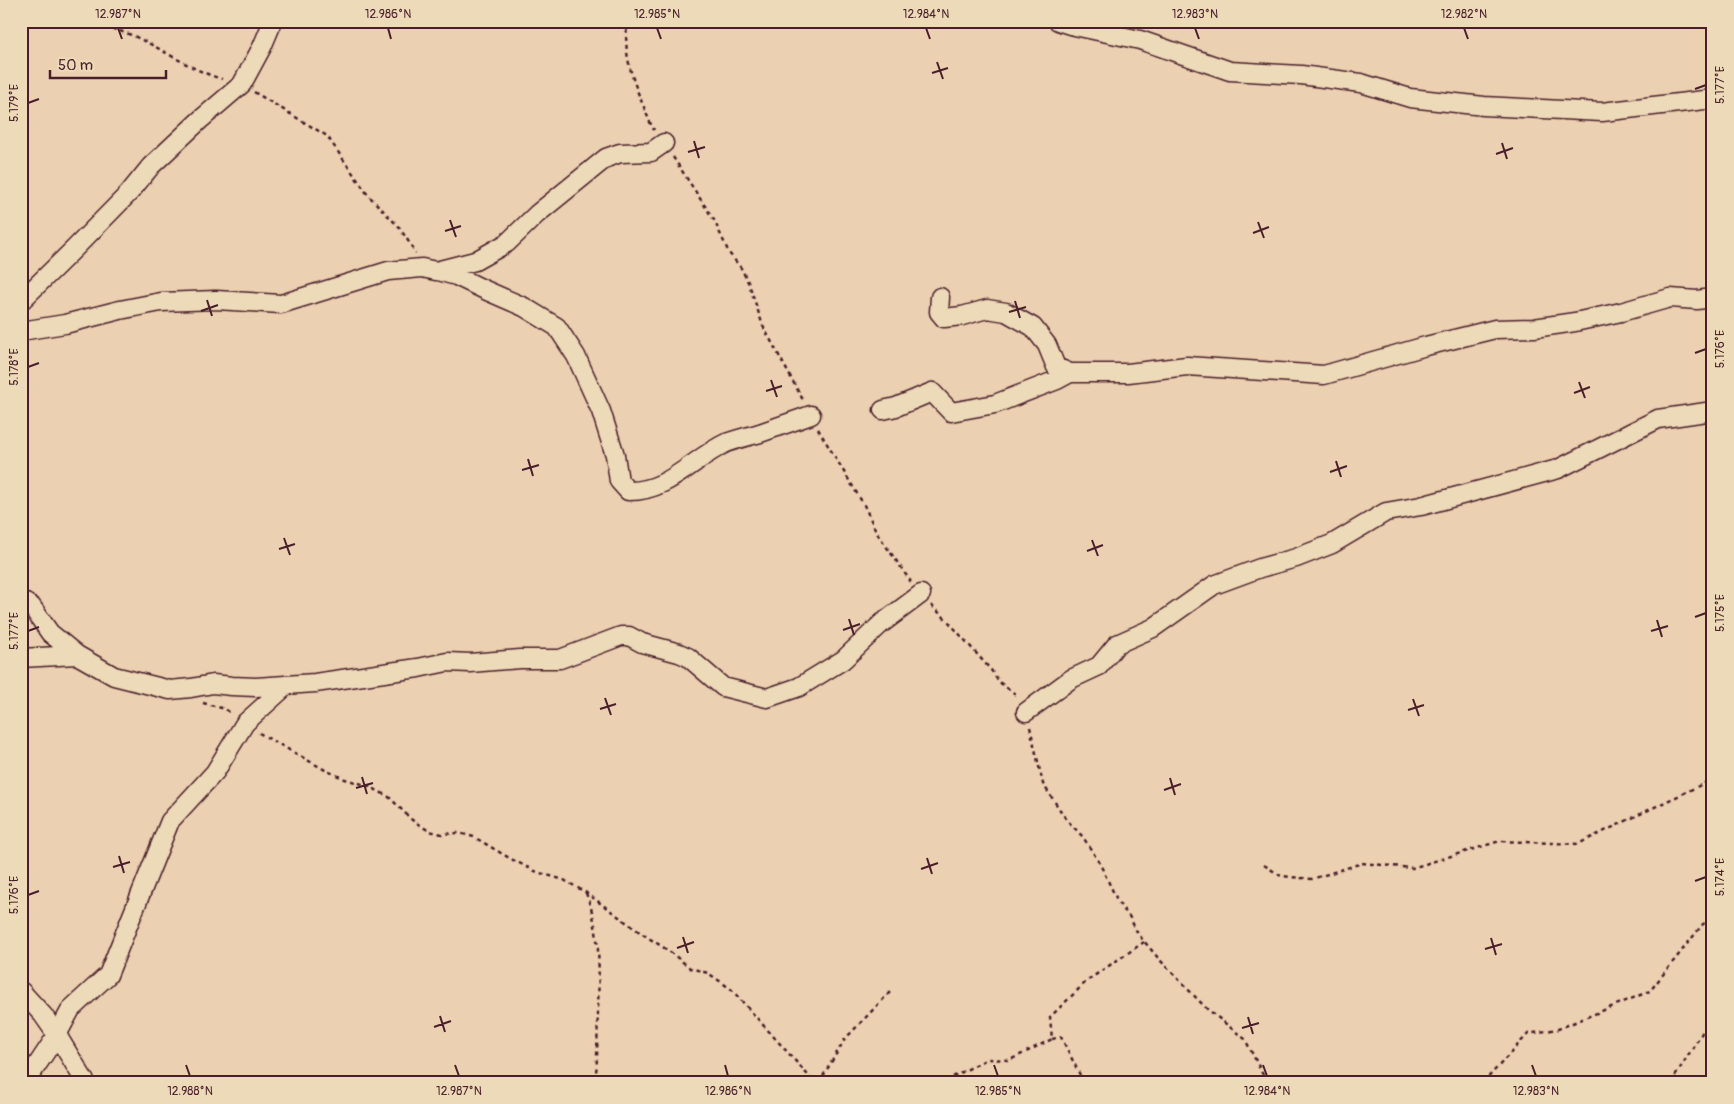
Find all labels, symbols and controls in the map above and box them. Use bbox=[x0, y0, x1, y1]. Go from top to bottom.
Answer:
text: 12.987°N bbox=[95, 7, 141, 22]
text: 12.986°N bbox=[365, 7, 411, 22]
text: 12.985°N bbox=[634, 7, 680, 22]
text: 12.984°N bbox=[903, 7, 949, 22]
text: 12.983°N bbox=[1172, 7, 1218, 22]
text: 12.982°N bbox=[1441, 7, 1487, 22]
scale bar bbox=[50, 48, 166, 80]
text: 50 m bbox=[58, 56, 93, 75]
text: 5.177°E bbox=[1713, 66, 1728, 104]
text: 5.179°E bbox=[7, 84, 22, 122]
text: 5.176°E bbox=[1713, 330, 1728, 368]
text: 5.178°E bbox=[7, 348, 22, 386]
text: 5.175°E bbox=[1713, 594, 1728, 632]
text: 5.177°E bbox=[7, 612, 22, 650]
text: 5.174°E bbox=[1713, 858, 1728, 896]
text: 5.176°E bbox=[7, 876, 22, 914]
text: 12.988°N bbox=[167, 1084, 213, 1099]
text: 12.987°N bbox=[436, 1084, 482, 1099]
text: 12.986°N bbox=[705, 1084, 751, 1099]
text: 12.985°N bbox=[975, 1084, 1021, 1099]
text: 12.984°N bbox=[1244, 1084, 1290, 1099]
text: 12.983°N bbox=[1513, 1084, 1559, 1099]

